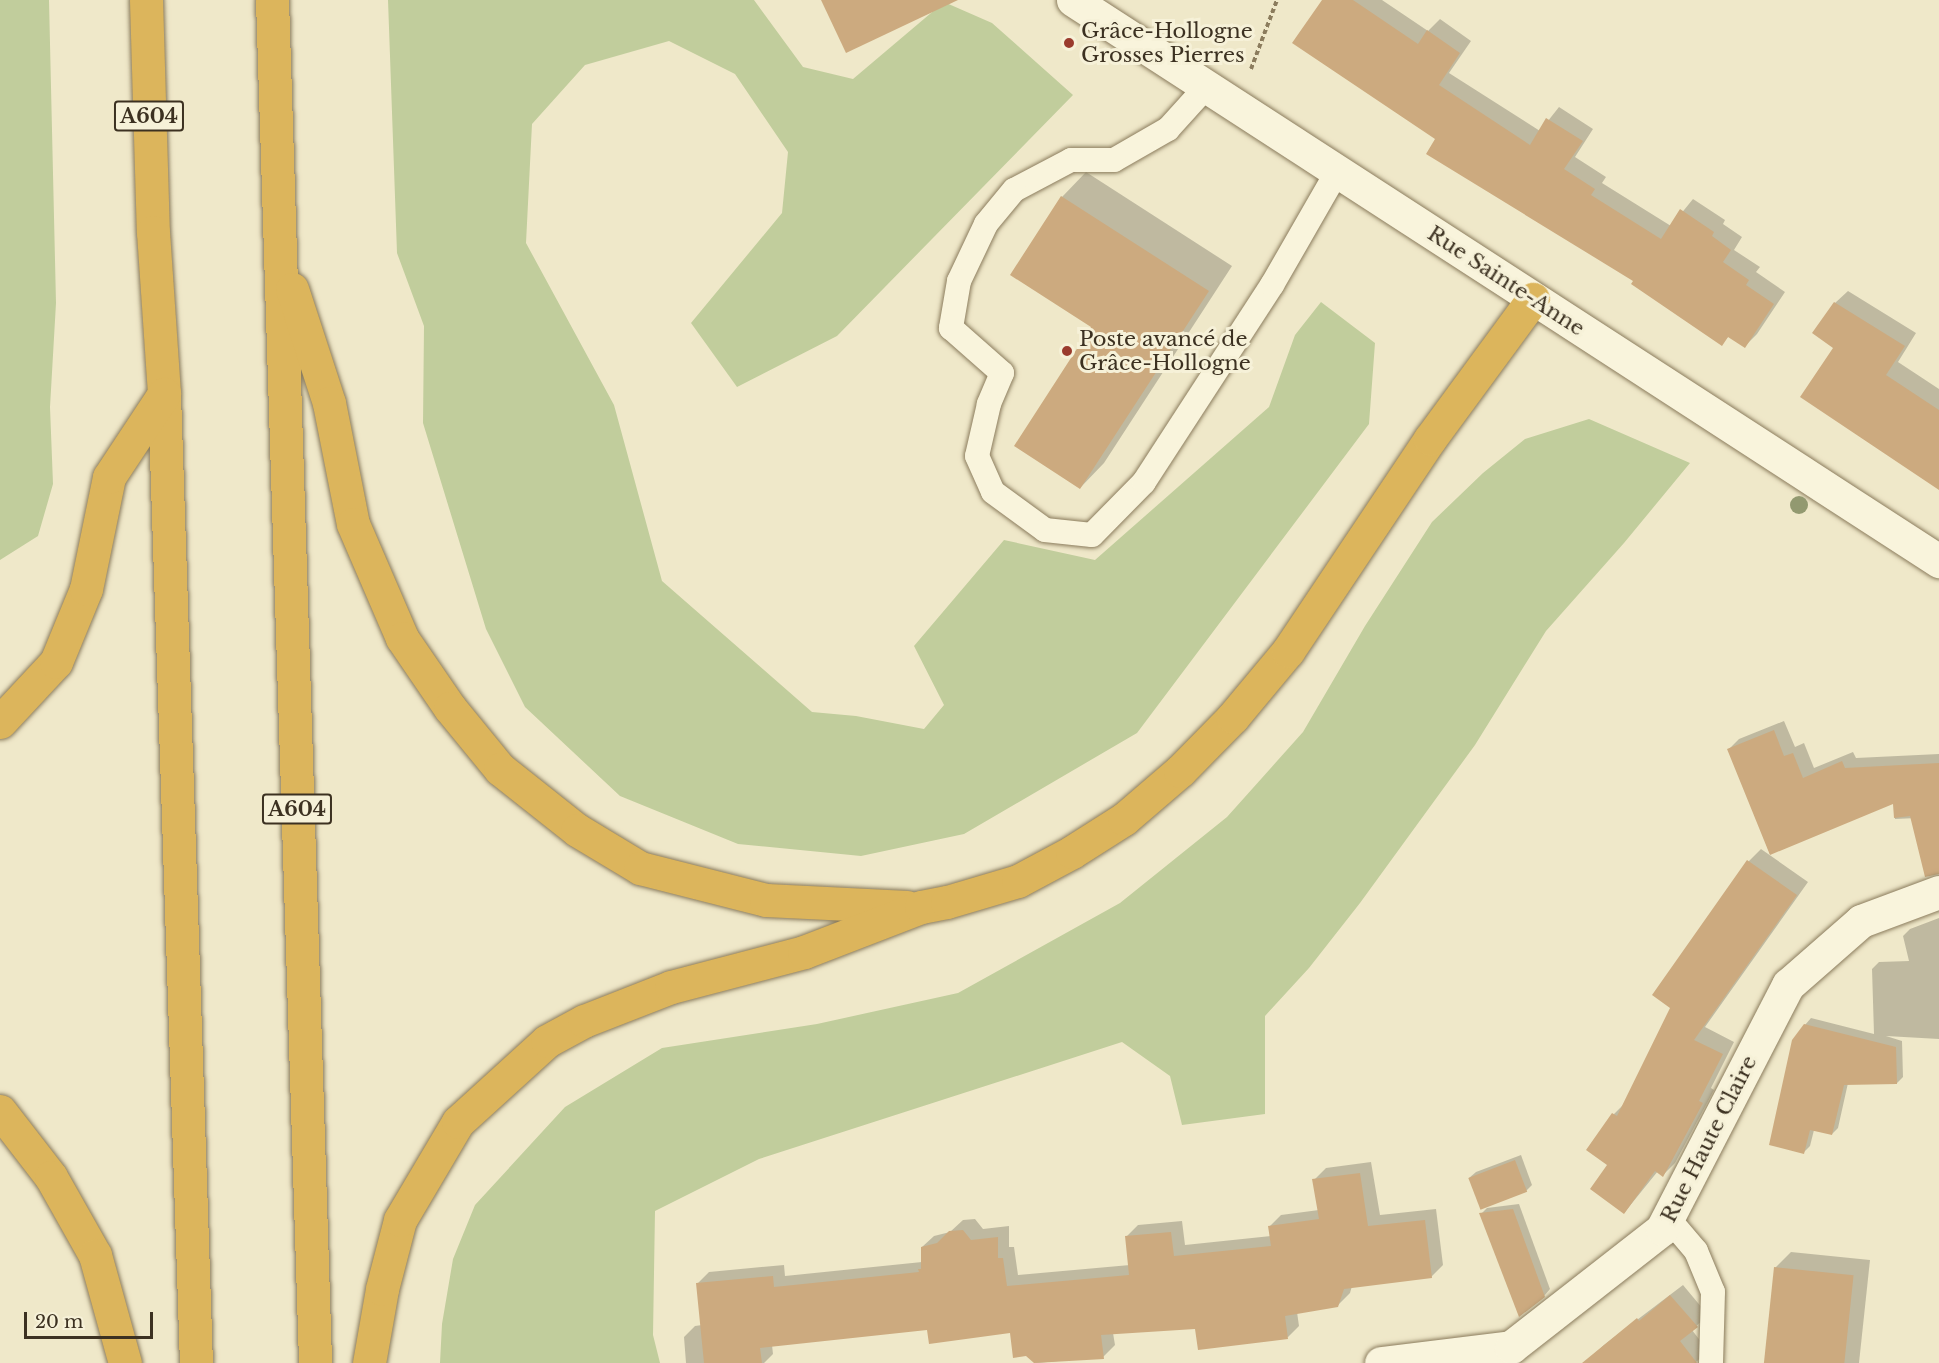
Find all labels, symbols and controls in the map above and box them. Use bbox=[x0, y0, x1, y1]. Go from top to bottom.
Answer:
place label: Grâce-Hollogne Grosses Pierres bbox=[1081, 18, 1253, 68]
marker: Grâce-Hollogne Grosses Pierres bbox=[1062, 36, 1076, 50]
road number: A604 bbox=[113, 99, 185, 133]
street label: Rue Sainte-Anne bbox=[1423, 221, 1589, 341]
place label: Poste avancé de Grâce-Hollogne bbox=[1079, 326, 1251, 376]
marker: Poste avancé de Grâce-Hollogne bbox=[1060, 344, 1074, 358]
road number: A604 bbox=[261, 792, 333, 826]
street label: Rue Haute Claire bbox=[1656, 1051, 1762, 1227]
scale bar bbox=[27, 1300, 156, 1338]
text: 20 m bbox=[35, 1311, 83, 1333]

